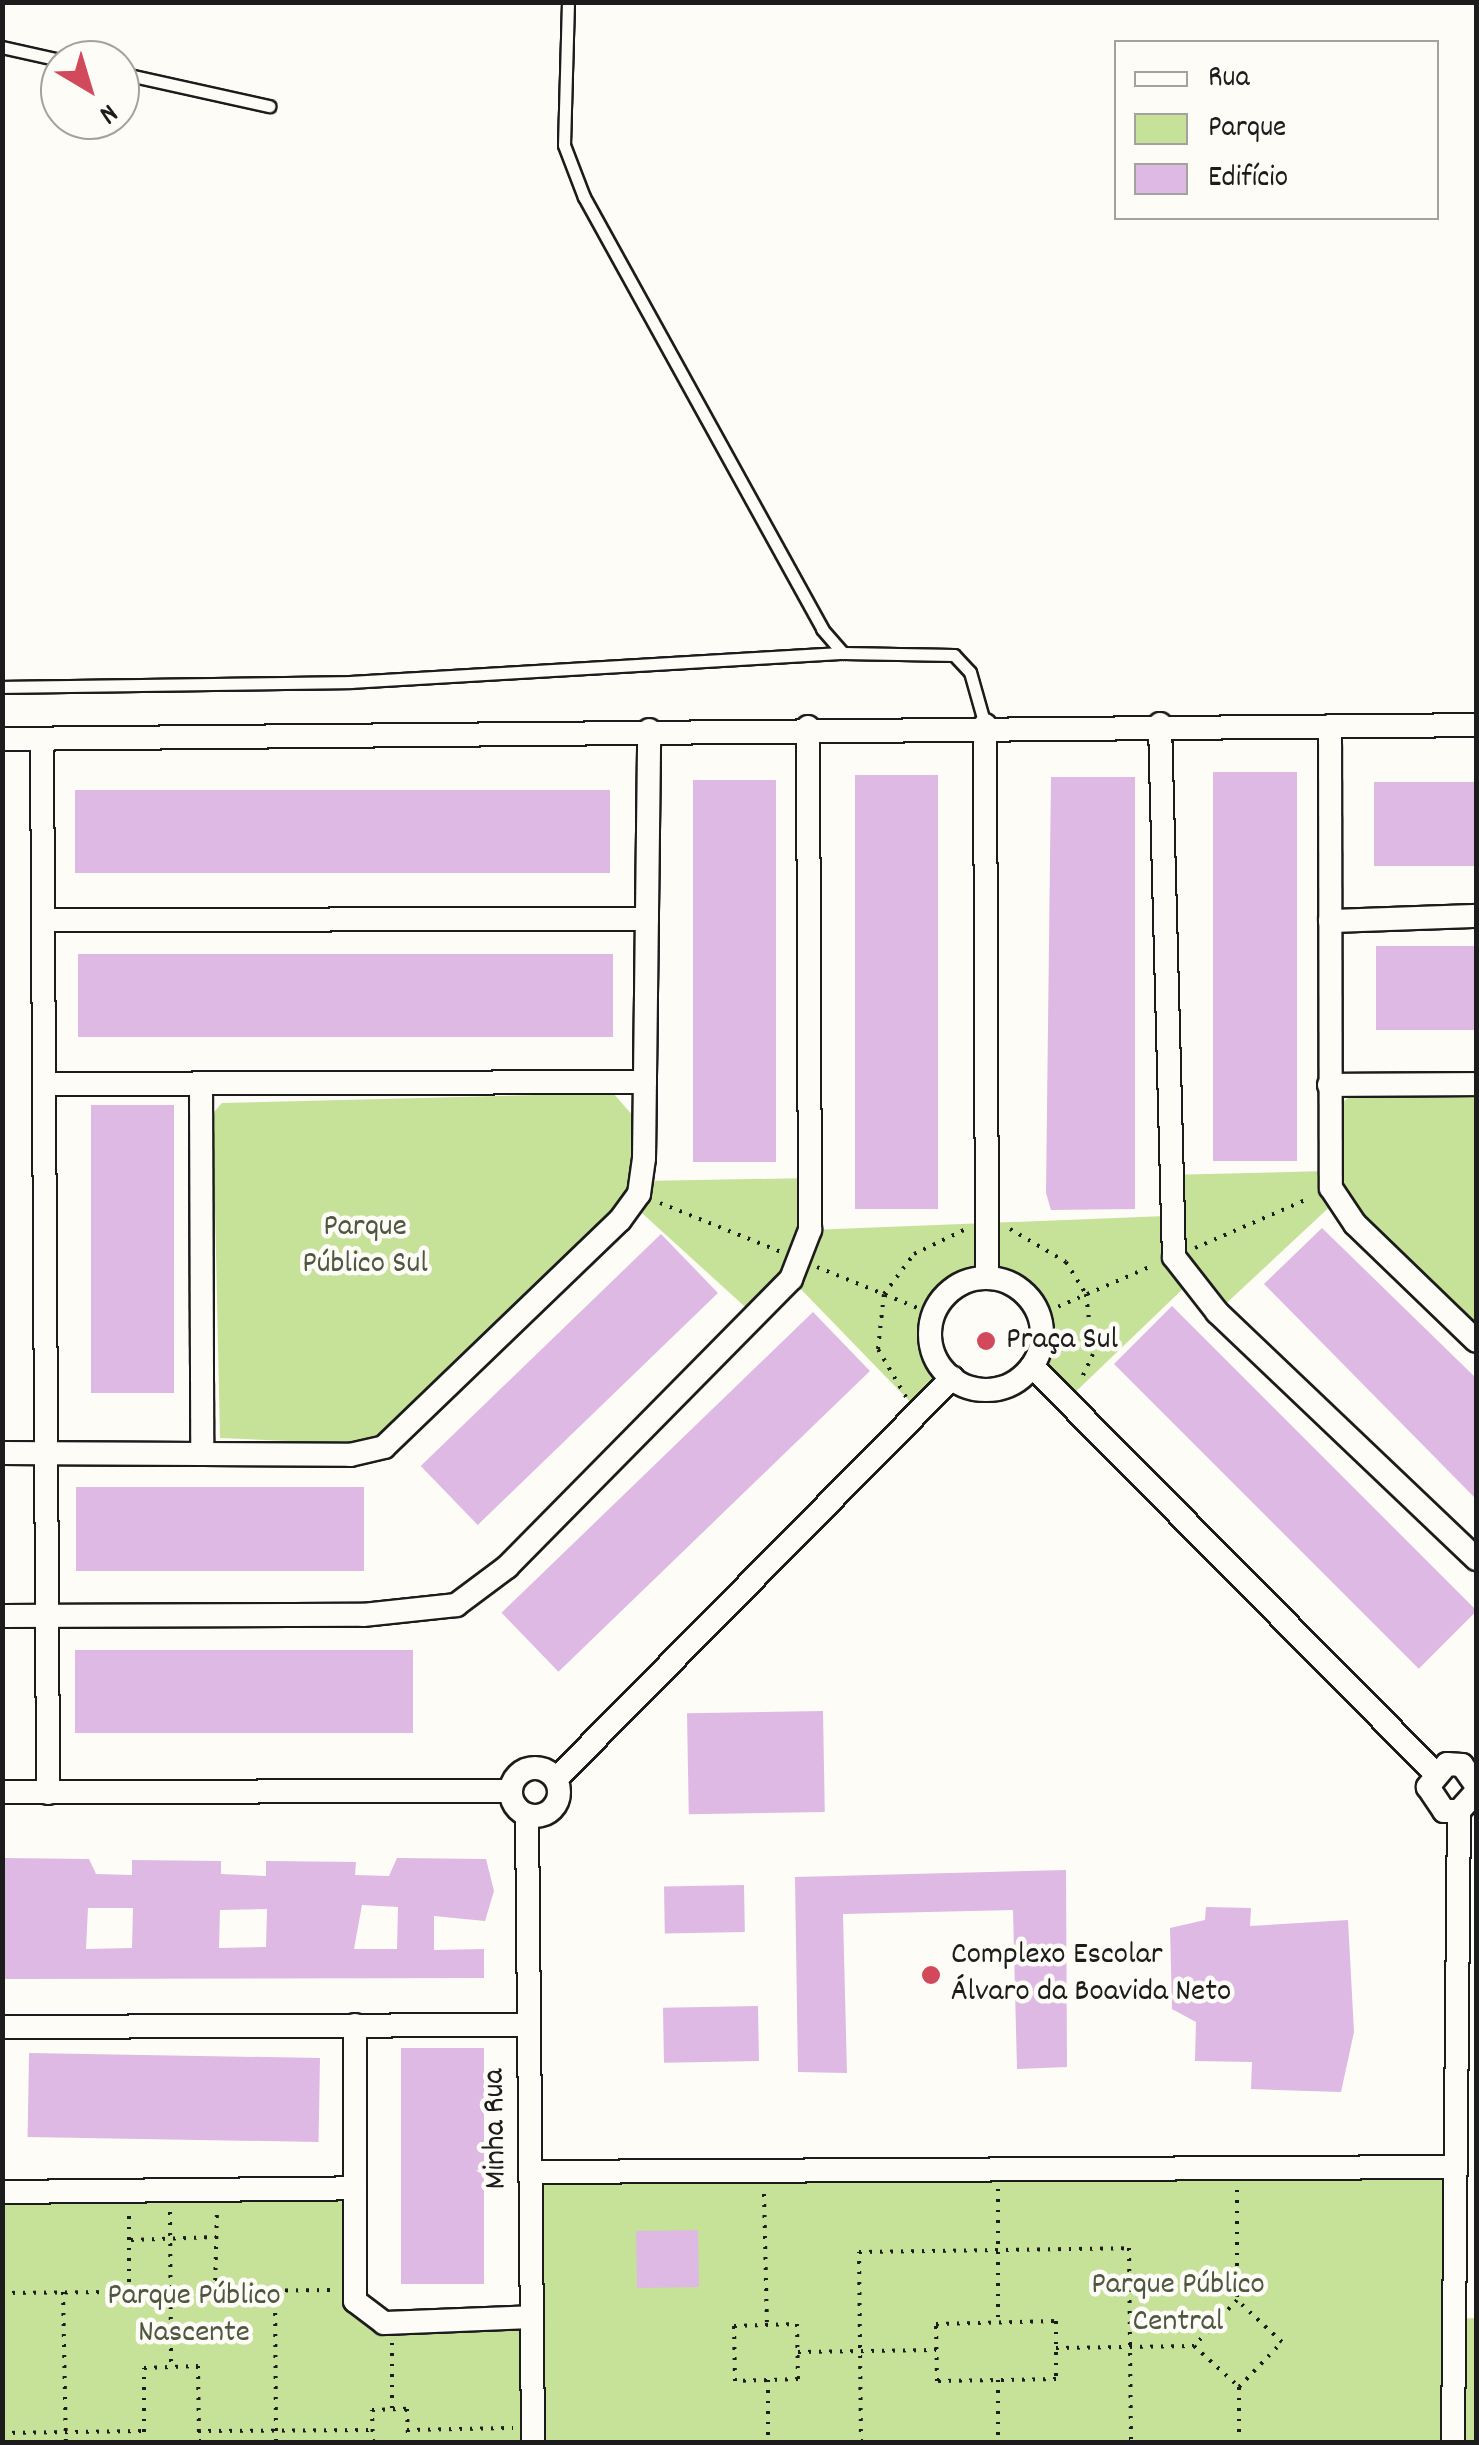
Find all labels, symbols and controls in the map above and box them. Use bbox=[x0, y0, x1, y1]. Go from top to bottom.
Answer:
north arrow bbox=[40, 40, 140, 140]
legend bbox=[1114, 40, 1439, 220]
text: Rua bbox=[1208, 58, 1250, 101]
text: N bbox=[89, 92, 125, 132]
text: Parque bbox=[1208, 108, 1286, 151]
text: Edifício bbox=[1208, 158, 1288, 201]
park label: Parque Público Sul bbox=[302, 1210, 428, 1285]
place label: Praça Sul bbox=[1006, 1322, 1118, 1360]
marker: Praça Sul bbox=[975, 1330, 997, 1352]
place label: Complexo Escolar Álvaro da Boavida Neto bbox=[951, 1938, 1231, 2013]
marker: Complexo Escolar Álvaro da Boavida Neto bbox=[920, 1964, 942, 1986]
street label: Minha Rua bbox=[477, 2068, 517, 2190]
park label: Parque Público Central bbox=[1091, 2268, 1265, 2343]
park label: Parque Público Nascente bbox=[107, 2279, 281, 2354]

